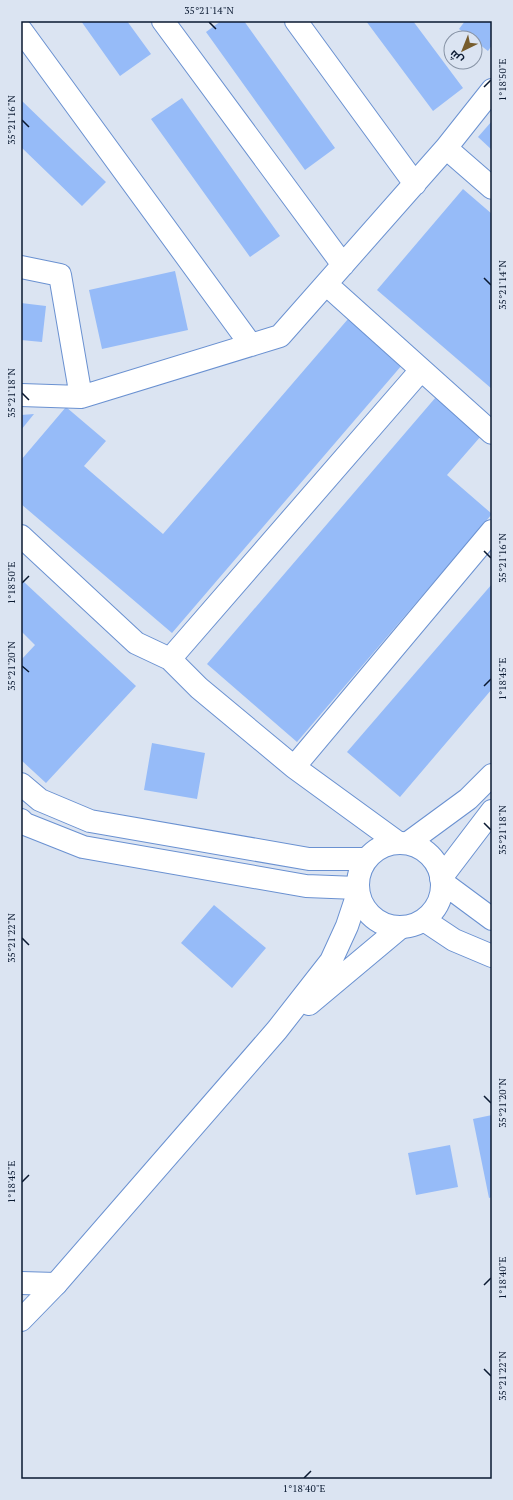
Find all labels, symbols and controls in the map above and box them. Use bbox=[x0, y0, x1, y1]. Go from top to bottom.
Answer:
text: 35°21'14"N bbox=[184, 4, 234, 17]
north arrow bbox=[443, 30, 483, 70]
text: ش bbox=[446, 47, 466, 67]
text: 1°18'50"E bbox=[496, 58, 509, 101]
text: 35°21'16"N bbox=[5, 95, 18, 145]
text: 35°21'14"N bbox=[496, 260, 509, 310]
text: 35°21'18"N bbox=[5, 368, 18, 418]
text: 35°21'16"N bbox=[496, 533, 509, 583]
text: 1°18'50"E bbox=[5, 561, 18, 604]
text: 35°21'20"N bbox=[5, 641, 18, 691]
text: 1°18'45"E bbox=[496, 657, 509, 700]
text: 35°21'18"N bbox=[496, 805, 509, 855]
text: 35°21'22"N bbox=[5, 913, 18, 963]
text: 35°21'20"N bbox=[496, 1078, 509, 1128]
text: 1°18'45"E bbox=[5, 1160, 18, 1203]
text: 1°18'40"E bbox=[496, 1256, 509, 1299]
text: 35°21'22"N bbox=[496, 1351, 509, 1401]
text: 1°18'40"E bbox=[283, 1482, 326, 1495]

